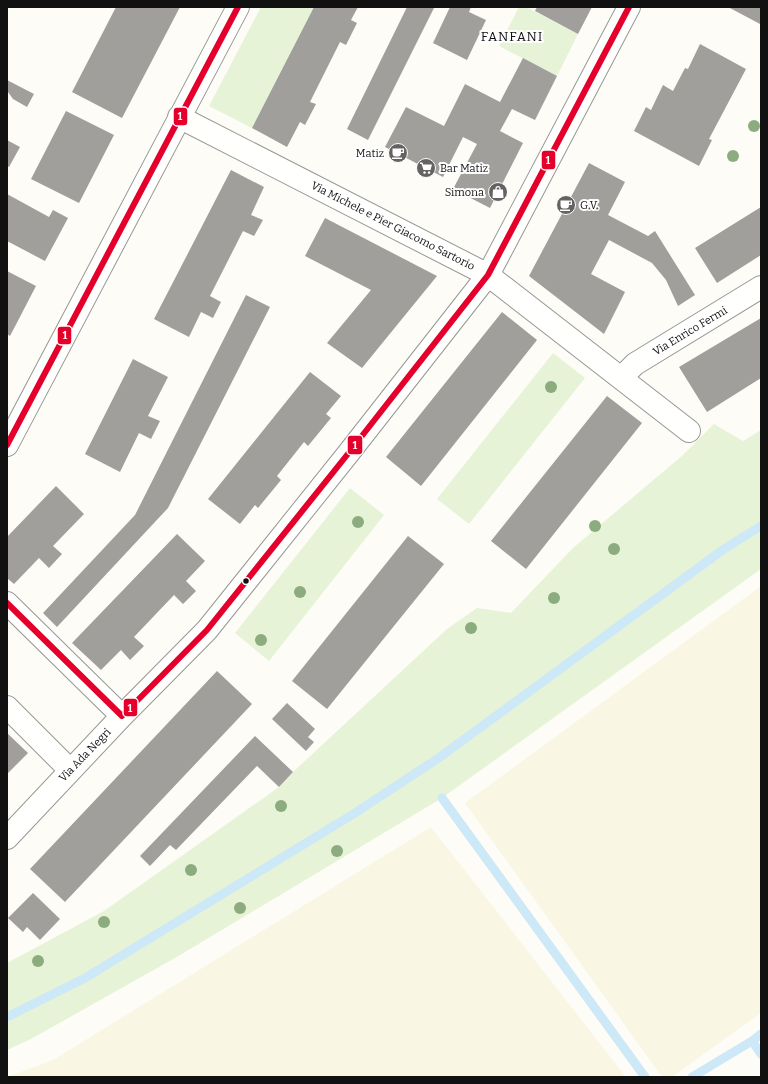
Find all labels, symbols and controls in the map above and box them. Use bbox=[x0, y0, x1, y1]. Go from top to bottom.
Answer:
district label: FANFANI bbox=[481, 29, 543, 44]
line badge: 1 bbox=[173, 107, 188, 126]
text: 1 bbox=[178, 110, 183, 123]
cafe icon: Matiz bbox=[387, 142, 409, 164]
place label: Matiz bbox=[356, 147, 384, 160]
line badge: 1 bbox=[541, 150, 556, 170]
text: 1 bbox=[546, 154, 551, 167]
supermarket icon: Bar Matiz bbox=[415, 157, 437, 179]
place label: Bar Matiz bbox=[440, 162, 488, 175]
street label: Via Michele e Pier Giacomo Sartorio bbox=[309, 179, 477, 273]
shop icon: Simona bbox=[487, 181, 509, 203]
place label: Simona bbox=[445, 186, 484, 199]
cafe icon: G.V. bbox=[555, 194, 577, 216]
place label: G.V. bbox=[580, 199, 598, 212]
street label: Via Enrico Fermi bbox=[651, 303, 730, 358]
line badge: 1 bbox=[57, 326, 72, 345]
text: 1 bbox=[63, 329, 68, 342]
line badge: 1 bbox=[347, 435, 363, 455]
text: 1 bbox=[353, 439, 358, 452]
unlabelled marker bbox=[241, 576, 251, 586]
line badge: 1 bbox=[123, 698, 138, 717]
text: 1 bbox=[128, 702, 133, 715]
street label: Via Ada Negri bbox=[56, 725, 114, 784]

